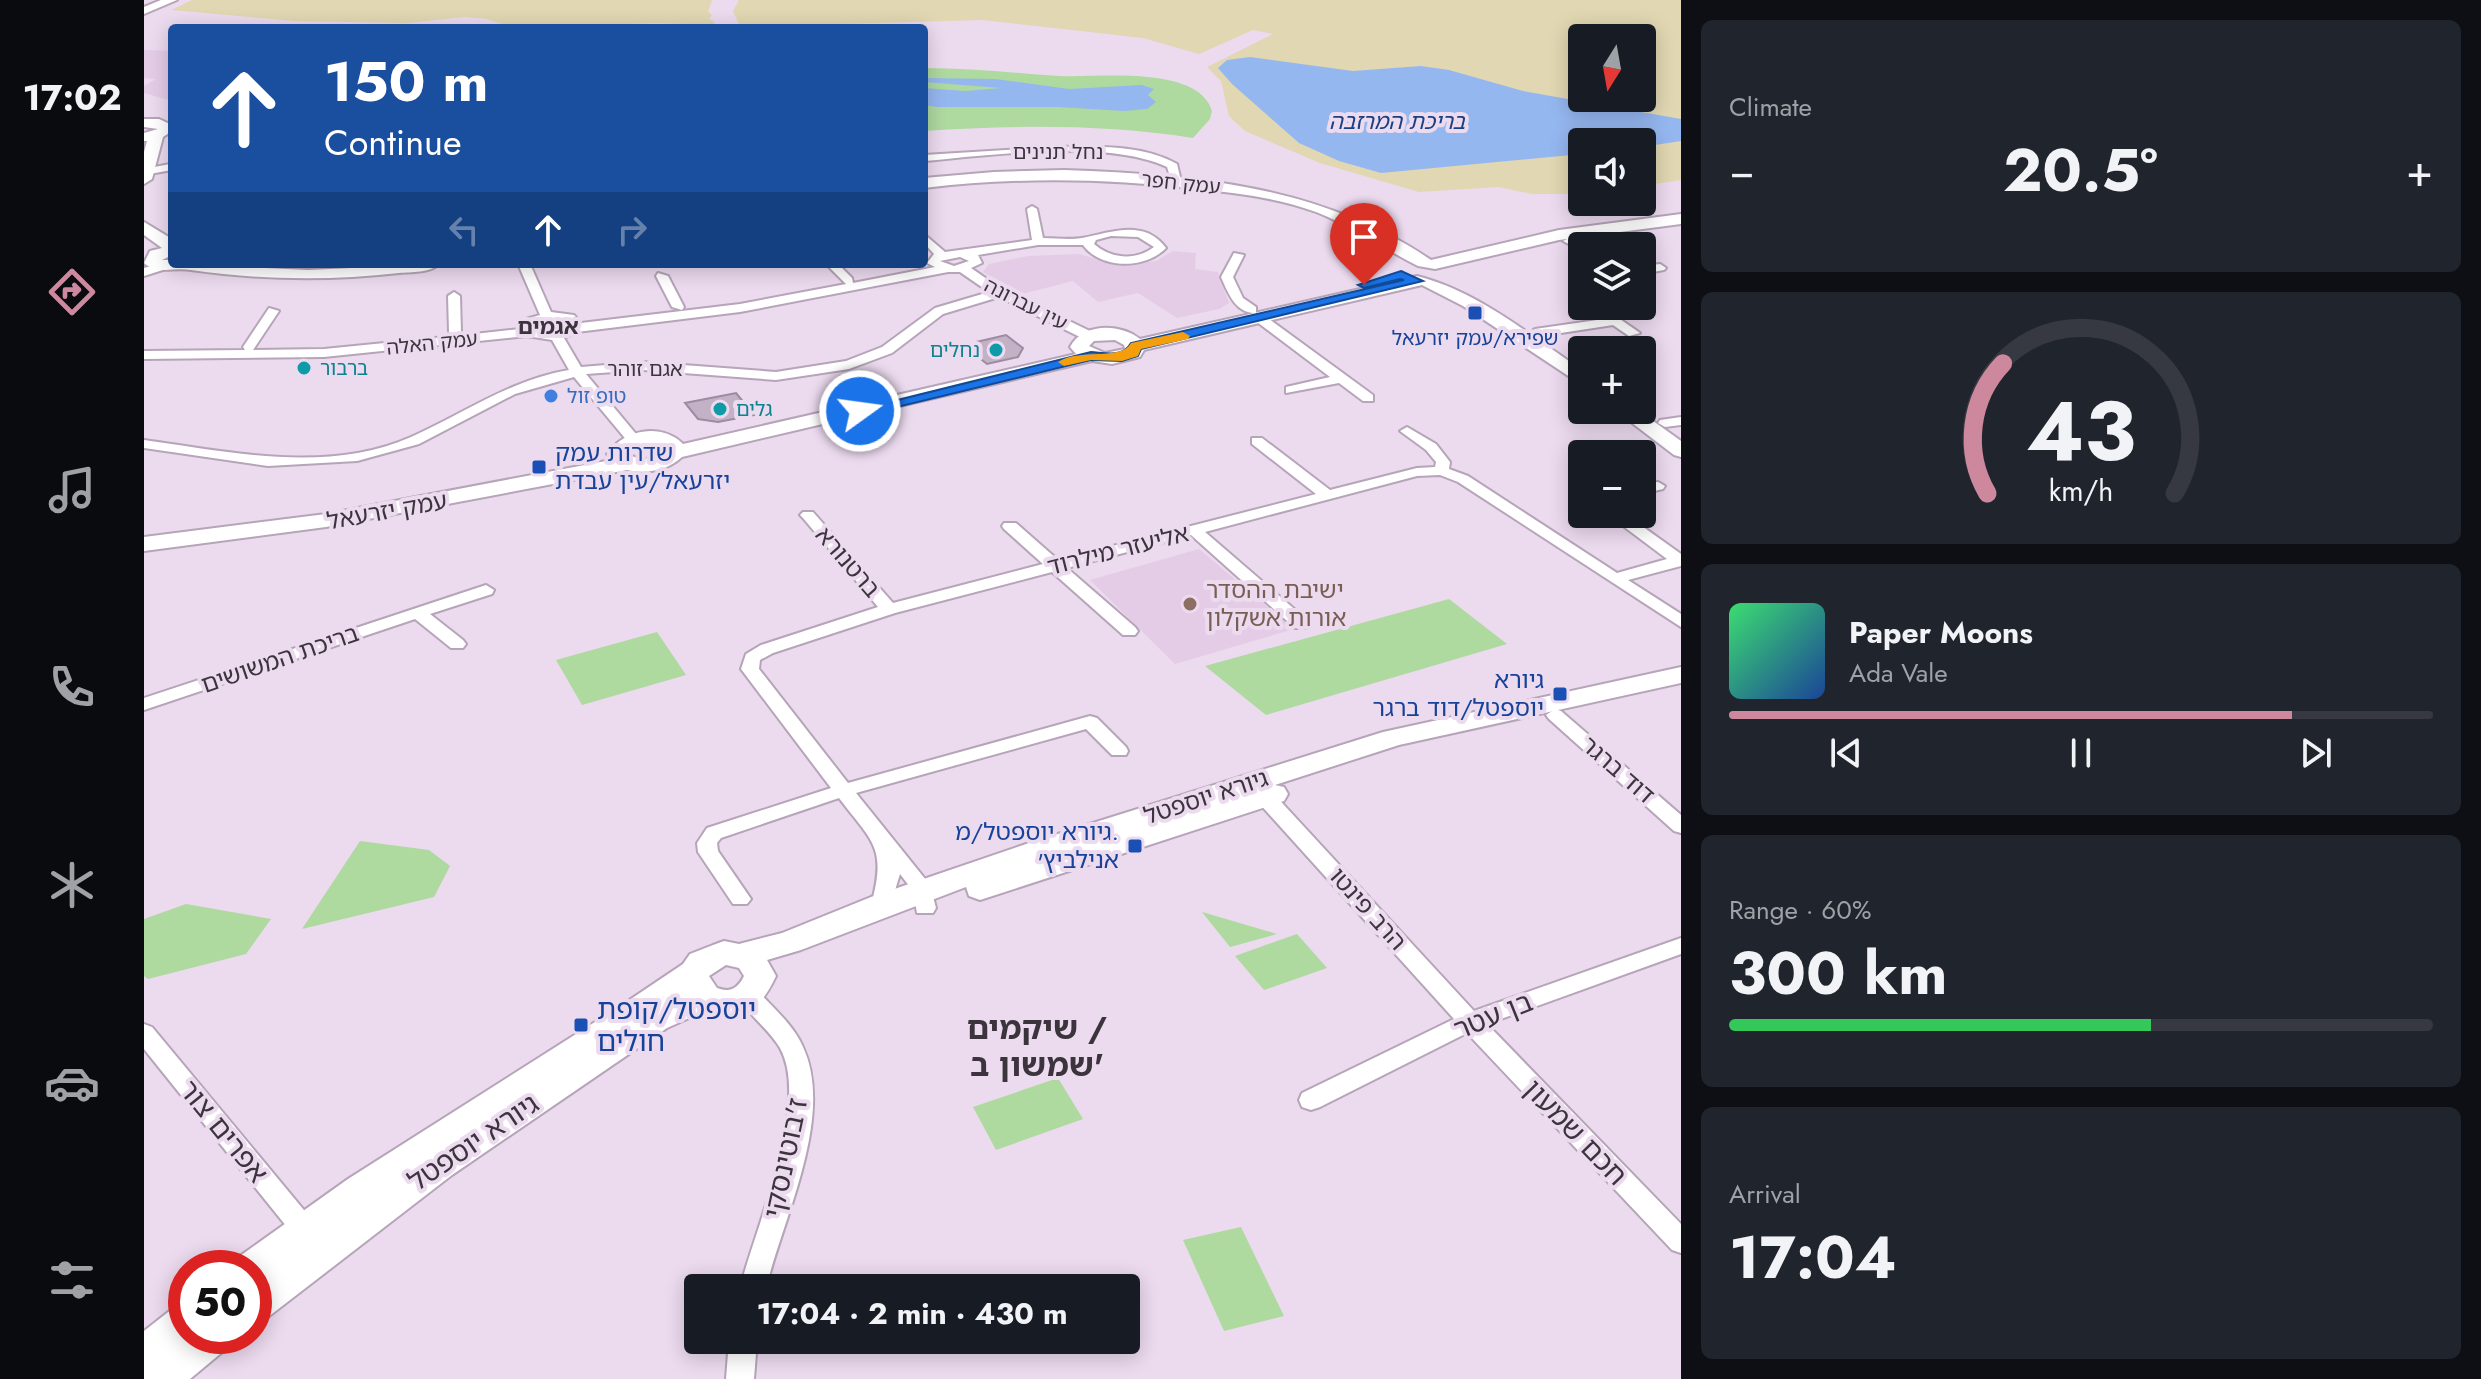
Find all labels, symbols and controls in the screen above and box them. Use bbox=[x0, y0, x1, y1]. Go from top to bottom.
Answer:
north arrow bbox=[1568, 24, 1656, 112]
map controls bbox=[1568, 24, 1656, 528]
text: 150 m bbox=[324, 41, 488, 122]
icon: ahead bbox=[192, 56, 296, 160]
text: 17:02 bbox=[22, 71, 122, 123]
text: Climate bbox=[1729, 88, 1812, 126]
water label: בריכת המרזבה bbox=[1329, 105, 1465, 137]
text: Continue bbox=[324, 116, 462, 168]
text: 20.5° bbox=[2003, 127, 2158, 214]
button: sound bbox=[1568, 128, 1656, 216]
street label: נחל תנינים bbox=[1013, 138, 1103, 167]
text: − bbox=[1729, 139, 1755, 203]
text: + bbox=[2406, 139, 2433, 203]
street label: עמק חפר bbox=[1140, 165, 1222, 202]
pin bbox=[1330, 203, 1398, 285]
icon: left bbox=[442, 208, 486, 252]
icon: ahead bbox=[526, 208, 570, 252]
icon: right bbox=[610, 208, 654, 252]
icon: arrive bbox=[1342, 215, 1386, 259]
button: layers bbox=[1568, 232, 1656, 320]
icon: directions bbox=[44, 264, 100, 320]
street label: עין עברונה bbox=[979, 271, 1072, 338]
marker: שפירא/עמק יזרעאל bbox=[1466, 304, 1484, 322]
district label: אגמים bbox=[517, 310, 579, 342]
street label: עמק האלה bbox=[385, 324, 479, 363]
place label: שפירא/עמק יזרעאל bbox=[1392, 324, 1558, 353]
place label: נחלים bbox=[930, 336, 980, 365]
button: + bbox=[1568, 336, 1656, 424]
marker: נחלים bbox=[987, 341, 1005, 359]
place label: ברבור bbox=[320, 354, 368, 383]
street label: אגם זוהר bbox=[607, 355, 683, 384]
marker: ברבור bbox=[295, 359, 313, 377]
position arrow bbox=[818, 369, 902, 453]
text: 43 bbox=[2026, 370, 2136, 490]
place label: טופ זול bbox=[567, 382, 626, 411]
marker: טופ זול bbox=[542, 387, 560, 405]
place label: גלים bbox=[736, 395, 773, 424]
marker: גלים bbox=[711, 400, 729, 418]
place label: שדרות עמק יזרעאל/עין עבדת bbox=[555, 435, 730, 498]
button: − bbox=[1568, 440, 1656, 528]
marker: שדרות עמק יזרעאל/עין עבדת bbox=[530, 458, 548, 476]
icon: music bbox=[44, 462, 100, 518]
text: km/h bbox=[2049, 470, 2113, 512]
street label: עמק יזרעאל bbox=[324, 483, 450, 538]
street label: אליעזר מילרוד bbox=[1043, 515, 1192, 584]
street label: ברטנורא bbox=[808, 518, 889, 605]
place label: ישיבת ההסדר אורות אשקלון bbox=[1206, 572, 1346, 635]
marker: ישיבת ההסדר אורות אשקלון bbox=[1181, 595, 1199, 613]
text: Paper Moons bbox=[1849, 611, 2033, 654]
street label: בריכת המשושים bbox=[196, 615, 363, 702]
text: Ada Vale bbox=[1849, 654, 1948, 692]
icon: phone bbox=[44, 659, 100, 715]
place label: גיורא יוספטל/דוד ברגר bbox=[1373, 662, 1544, 725]
marker: גיורא יוספטל/דוד ברגר bbox=[1551, 685, 1569, 703]
street label: דוד ברגר bbox=[1574, 728, 1663, 812]
icon: previous bbox=[1824, 731, 1868, 775]
icon: pause bbox=[2059, 731, 2103, 775]
icon: next bbox=[2294, 731, 2338, 775]
street label: גיורא יוספטל bbox=[1139, 760, 1272, 833]
place label: גיורא יוספטל/מ. אנילביץ׳ bbox=[955, 814, 1119, 877]
marker: גיורא יוספטל/מ. אנילביץ׳ bbox=[1126, 837, 1144, 855]
icon: climate bbox=[44, 857, 100, 913]
street label: הרב פינטו bbox=[1322, 860, 1415, 958]
text: Range · 60% bbox=[1729, 891, 1871, 929]
text: 300 km bbox=[1729, 930, 1948, 1017]
street label: בן עטר bbox=[1447, 981, 1539, 1050]
place label: יוספטל/קופת חולים bbox=[597, 989, 756, 1062]
district label: שיקמים / שמשון ב' bbox=[967, 1005, 1107, 1088]
marker: יוספטל/קופת חולים bbox=[572, 1016, 590, 1034]
icon: car bbox=[44, 1055, 100, 1111]
street label: חכם שמעון bbox=[1514, 1070, 1637, 1195]
street label: אפרים צור bbox=[169, 1071, 278, 1192]
street label: גיורא יוספטל bbox=[400, 1083, 547, 1201]
street label: ז'בוטינסקי bbox=[753, 1094, 818, 1222]
text: Arrival bbox=[1729, 1175, 1801, 1213]
text: 17:04 bbox=[1729, 1214, 1897, 1301]
speed limit sign: 50 bbox=[168, 1250, 272, 1354]
icon: filters bbox=[44, 1252, 100, 1308]
text: 17:04 · 2 min · 430 m bbox=[757, 1292, 1067, 1335]

